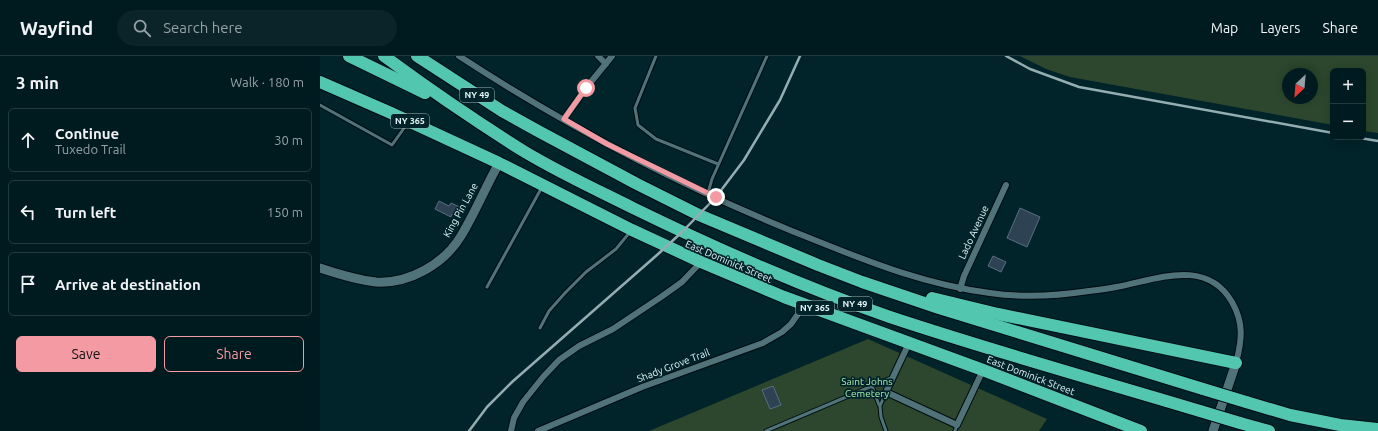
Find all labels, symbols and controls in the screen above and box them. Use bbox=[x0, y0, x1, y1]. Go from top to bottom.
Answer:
search box bbox=[117, 10, 397, 46]
text: Wayfind bbox=[20, 17, 93, 39]
icon: search bbox=[131, 17, 153, 39]
text: Search here bbox=[163, 19, 242, 36]
text: Map bbox=[1211, 20, 1238, 36]
text: Layers bbox=[1260, 20, 1300, 36]
text: Share bbox=[1322, 20, 1358, 36]
north arrow bbox=[1282, 68, 1318, 104]
map controls bbox=[1330, 68, 1366, 140]
button: + bbox=[1330, 68, 1366, 104]
text: 3 min bbox=[16, 73, 59, 92]
text: Walk · 180 m bbox=[230, 75, 304, 89]
route start bbox=[577, 79, 595, 97]
road number: NY 49 bbox=[460, 88, 494, 102]
button: − bbox=[1330, 104, 1366, 140]
road number: NY 365 bbox=[391, 114, 429, 128]
text: Continue bbox=[55, 125, 119, 142]
icon: ahead bbox=[17, 129, 39, 151]
text: 30 m bbox=[274, 133, 303, 147]
text: Tuxedo Trail bbox=[55, 142, 126, 156]
street label: King Pin Lane bbox=[441, 181, 480, 239]
route end bbox=[707, 188, 725, 206]
icon: left bbox=[17, 201, 39, 223]
text: Turn left bbox=[55, 204, 116, 221]
street label: Lado Avenue bbox=[956, 204, 991, 261]
text: 150 m bbox=[267, 205, 303, 219]
street label: East Dominick Street bbox=[684, 238, 774, 285]
icon: arrive bbox=[17, 273, 39, 295]
text: Arrive at destination bbox=[55, 276, 201, 293]
road number: NY 49 bbox=[838, 297, 872, 311]
road number: NY 365 bbox=[796, 301, 834, 315]
button: Save bbox=[16, 336, 156, 372]
button: Share bbox=[164, 336, 304, 372]
street label: Shady Grove Trail bbox=[635, 346, 712, 384]
street label: East Dominick Street bbox=[985, 354, 1076, 397]
park label: Saint Johns Cemetery bbox=[841, 376, 893, 399]

